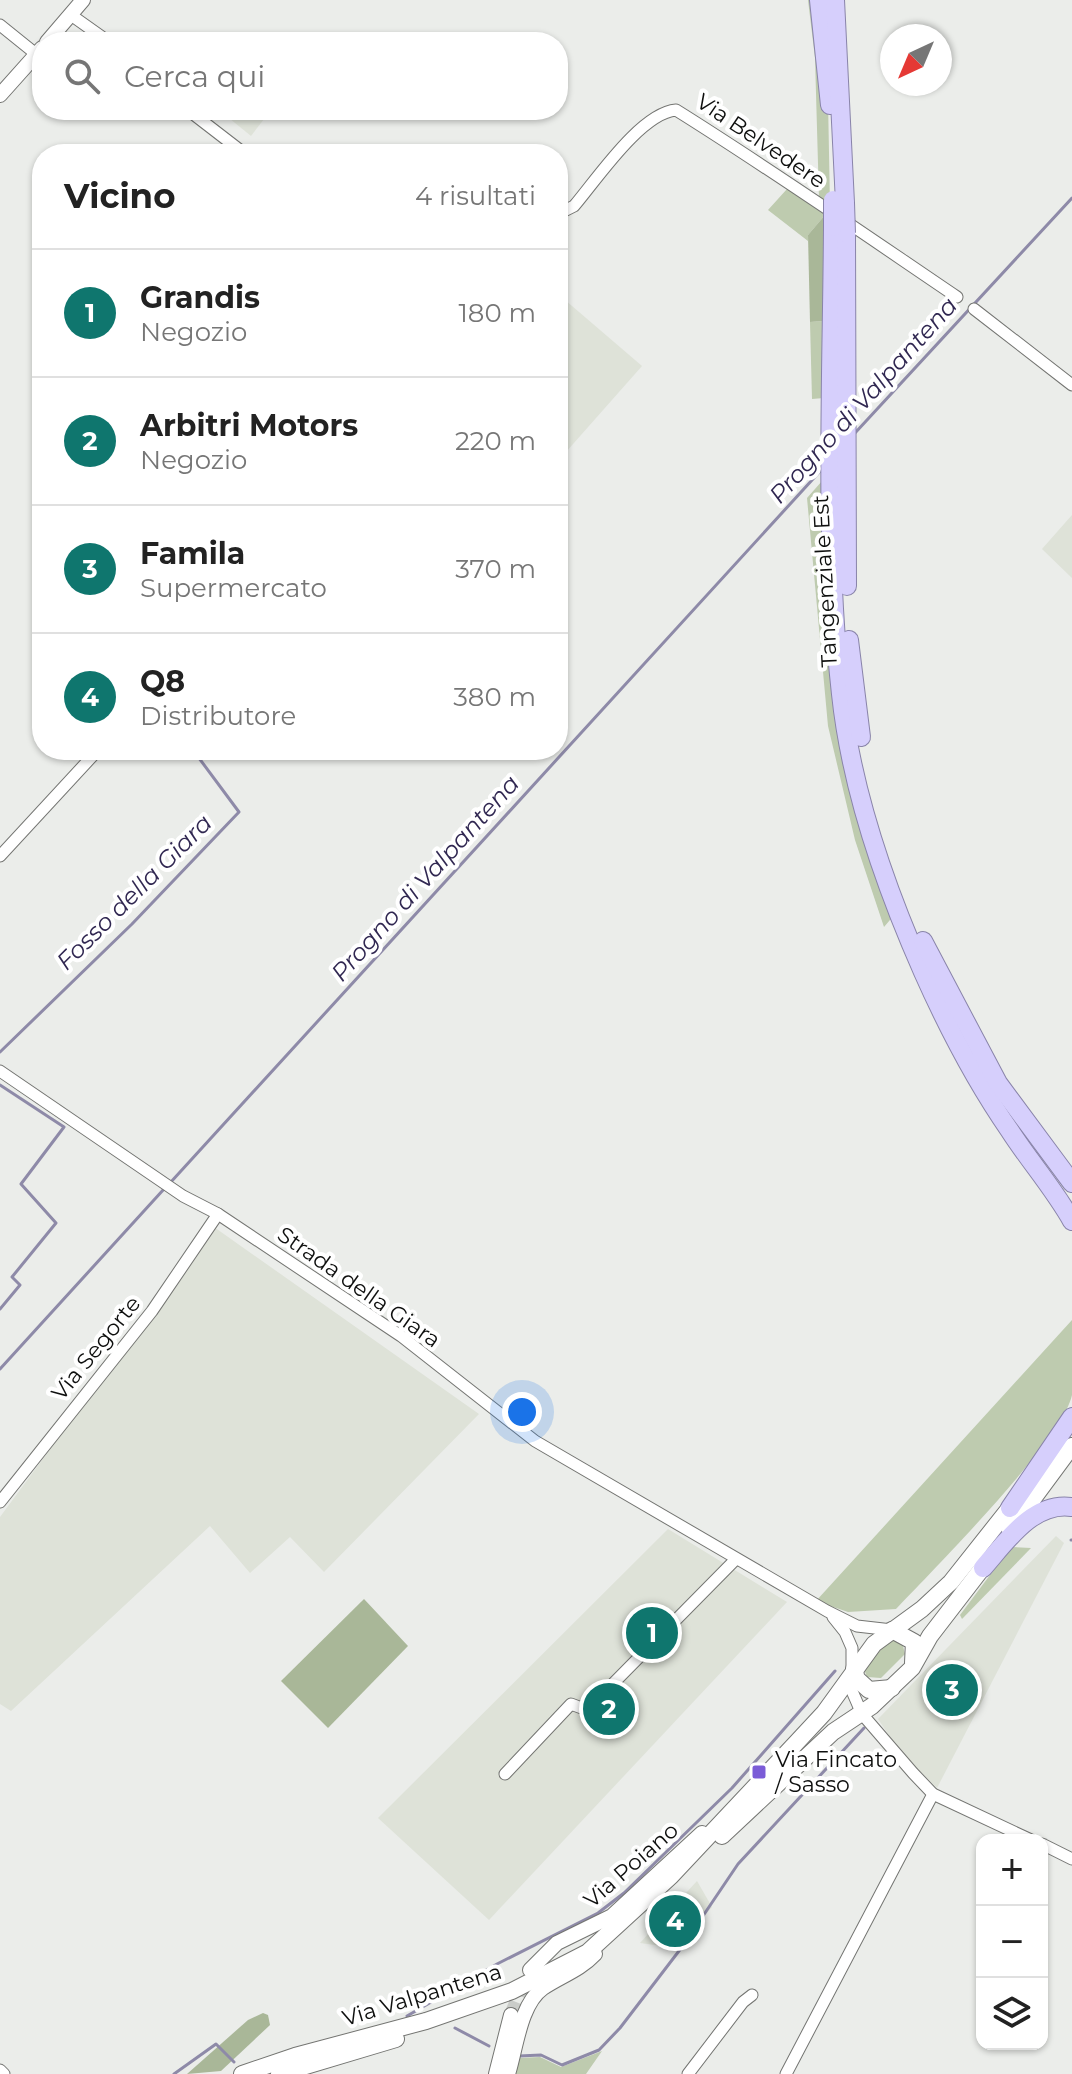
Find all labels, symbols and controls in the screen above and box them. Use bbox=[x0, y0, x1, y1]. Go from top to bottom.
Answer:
north arrow bbox=[880, 24, 952, 96]
search box bbox=[32, 32, 568, 120]
icon: search bbox=[60, 54, 104, 98]
text: Cerca qui bbox=[124, 58, 265, 95]
street label: Via Belvedere bbox=[691, 88, 831, 194]
text: Vicino bbox=[64, 175, 176, 217]
text: 4 risultati bbox=[415, 180, 536, 212]
text: Grandis bbox=[140, 279, 260, 316]
water label: Progno di Valpantena bbox=[763, 291, 963, 509]
text: 1 bbox=[85, 297, 95, 329]
text: 180 m bbox=[458, 297, 536, 329]
text: Negozio bbox=[140, 316, 247, 348]
text: Arbitri Motors bbox=[140, 407, 358, 444]
text: 2 bbox=[82, 425, 98, 457]
text: 220 m bbox=[455, 425, 536, 457]
text: Negozio bbox=[140, 444, 247, 476]
street label: Tangenziale Est bbox=[807, 494, 843, 668]
text: Famila bbox=[140, 535, 245, 572]
text: 3 bbox=[82, 553, 98, 585]
text: 370 m bbox=[455, 553, 536, 585]
text: Supermercato bbox=[140, 572, 327, 604]
text: Q8 bbox=[140, 663, 185, 700]
text: 4 bbox=[81, 681, 99, 713]
text: 380 m bbox=[453, 681, 536, 713]
text: Distributore bbox=[140, 700, 296, 732]
water label: Progno di Valpantena bbox=[325, 769, 525, 987]
water label: Fosso della Giara bbox=[50, 808, 218, 976]
street label: Strada della Giara bbox=[272, 1221, 446, 1353]
street label: Via Segorte bbox=[46, 1290, 146, 1406]
your location bbox=[502, 1392, 542, 1432]
pin: 1 bbox=[626, 1603, 678, 1663]
pin: 3 bbox=[926, 1660, 978, 1720]
pin: 2 bbox=[583, 1679, 635, 1739]
place label: Via Fincato / Sasso bbox=[774, 1746, 897, 1798]
marker: Via Fincato / Sasso bbox=[750, 1763, 768, 1781]
street label: Via Poiano bbox=[578, 1817, 684, 1913]
map controls bbox=[976, 1834, 1048, 2050]
button: + bbox=[976, 1834, 1048, 1906]
pin: 4 bbox=[649, 1891, 701, 1951]
button: − bbox=[976, 1906, 1048, 1978]
street label: Via Valpantena bbox=[339, 1958, 505, 2032]
button: layers bbox=[976, 1978, 1048, 2050]

